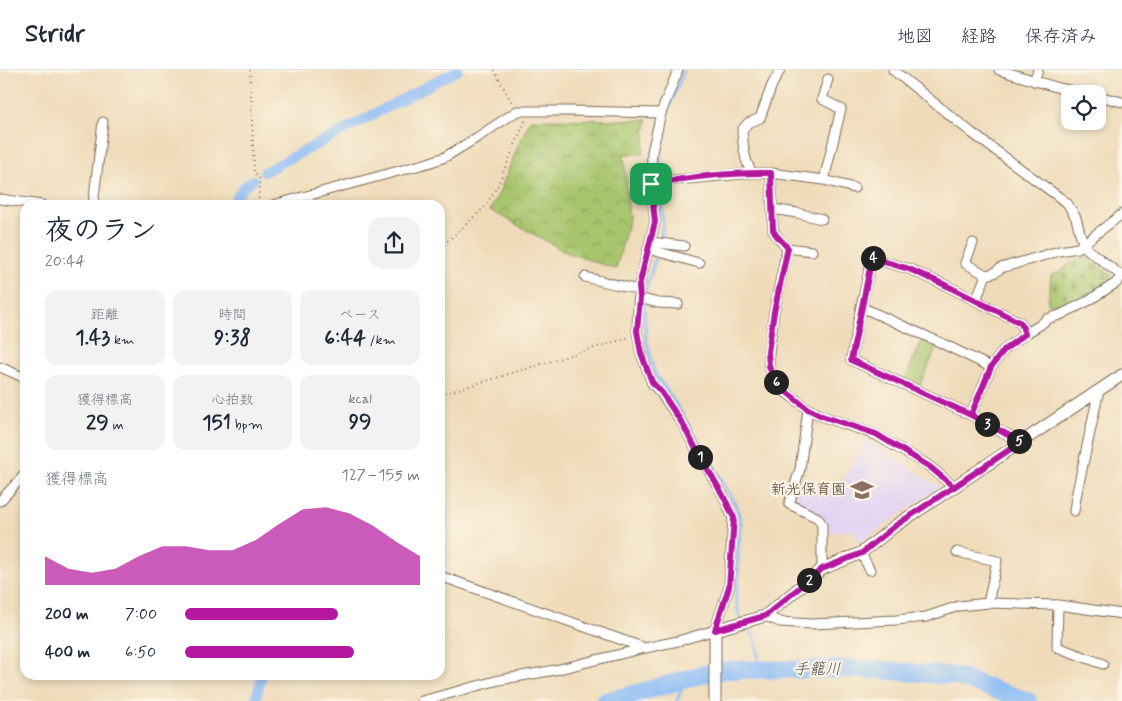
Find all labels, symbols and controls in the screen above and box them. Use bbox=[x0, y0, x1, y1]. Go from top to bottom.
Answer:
text: Stridr bbox=[25, 19, 85, 50]
text: 地図 bbox=[897, 25, 933, 49]
text: 経路 bbox=[961, 25, 997, 49]
text: 保存済み bbox=[1025, 25, 1097, 49]
map controls bbox=[1061, 85, 1106, 130]
button: locate bbox=[1061, 85, 1106, 130]
pin bbox=[630, 163, 672, 205]
icon: arrive bbox=[637, 170, 665, 198]
text: 夜のラン bbox=[45, 213, 157, 250]
button: share bbox=[368, 217, 420, 269]
pin: 4 bbox=[860, 246, 886, 270]
text: 4 bbox=[869, 249, 878, 267]
text: 20:44 bbox=[45, 251, 85, 272]
text: 距離 bbox=[91, 306, 119, 324]
text: 時間 bbox=[218, 306, 246, 324]
text: ペース bbox=[340, 306, 381, 324]
text: 1.43 bbox=[75, 324, 110, 352]
text: 9:38 bbox=[214, 324, 251, 352]
text: 6:44 bbox=[324, 324, 366, 352]
text: km bbox=[110, 331, 134, 349]
text: /km bbox=[366, 331, 396, 349]
pin: 6 bbox=[764, 370, 788, 394]
text: 6 bbox=[773, 373, 780, 391]
text: kcal bbox=[348, 390, 372, 408]
text: 獲得標高 bbox=[77, 391, 133, 409]
text: 心拍数 bbox=[211, 391, 253, 409]
text: 99 bbox=[349, 408, 372, 436]
text: 29 bbox=[86, 409, 109, 437]
text: 151 bbox=[202, 409, 231, 437]
pin: 3 bbox=[974, 412, 1000, 436]
text: 3 bbox=[984, 415, 991, 433]
text: m bbox=[109, 416, 124, 434]
text: bpm bbox=[231, 416, 263, 434]
pin: 5 bbox=[1006, 428, 1032, 454]
text: 5 bbox=[1015, 432, 1024, 450]
pin: 1 bbox=[688, 444, 712, 470]
text: 1 bbox=[697, 448, 704, 466]
text: 127–155 m bbox=[342, 465, 420, 486]
text: 獲得標高 bbox=[45, 469, 109, 490]
school or university icon: 新光保育園 bbox=[849, 477, 875, 503]
place label: 新光保育園 bbox=[771, 480, 846, 500]
pin: 2 bbox=[796, 568, 822, 592]
text: 2 bbox=[806, 571, 813, 589]
text: 200 m bbox=[45, 604, 89, 625]
text: 7:00 bbox=[125, 604, 157, 625]
text: 400 m bbox=[45, 642, 90, 663]
text: 6:50 bbox=[125, 642, 156, 663]
water label: 手籠川 bbox=[793, 659, 841, 680]

